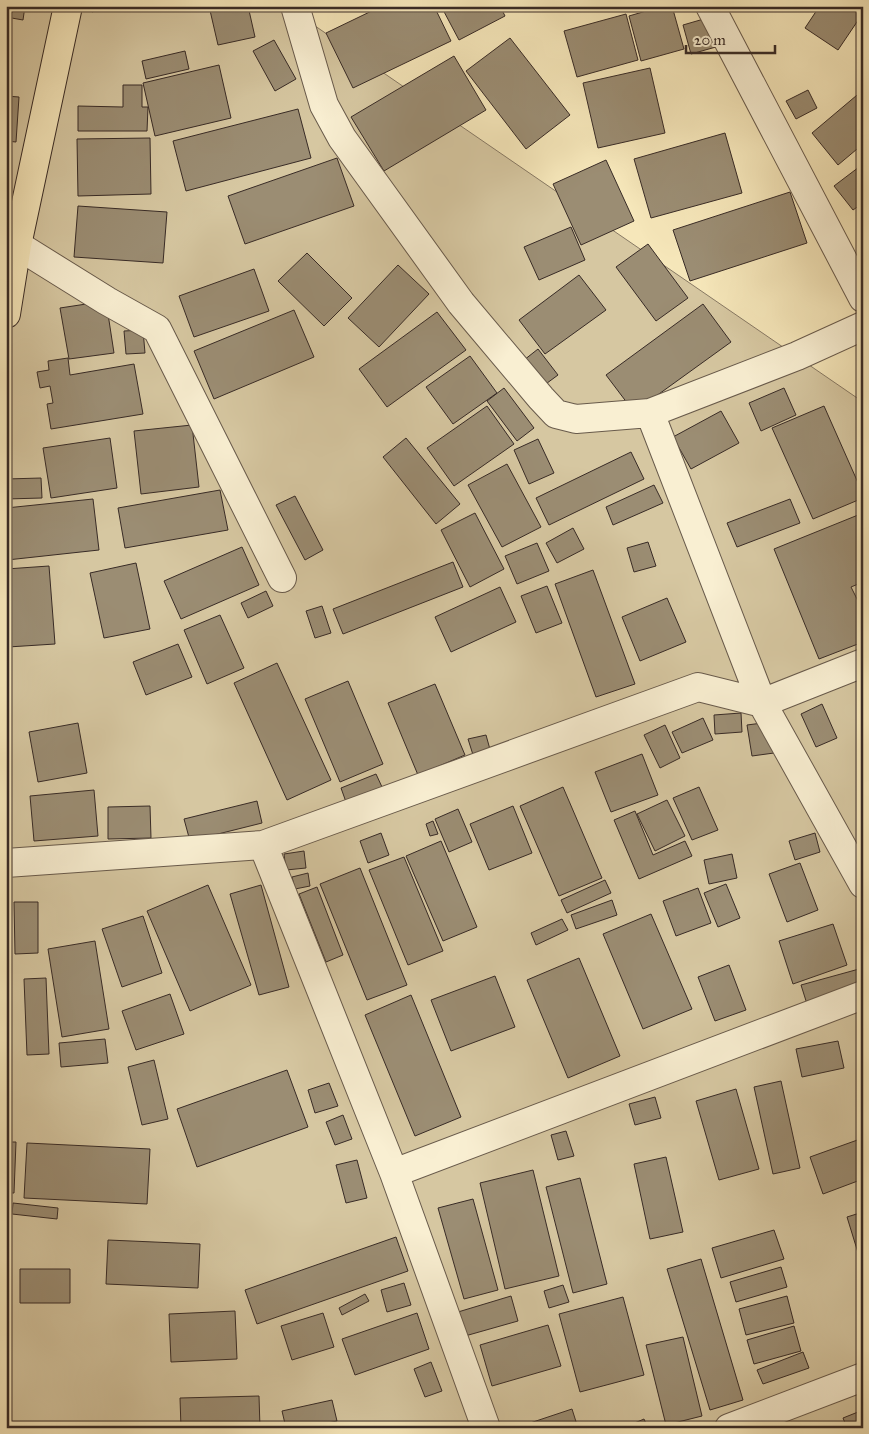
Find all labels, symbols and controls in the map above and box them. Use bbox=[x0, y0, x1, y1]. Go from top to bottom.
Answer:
scale bar bbox=[686, 22, 775, 54]
text: 20 m bbox=[694, 31, 726, 49]

